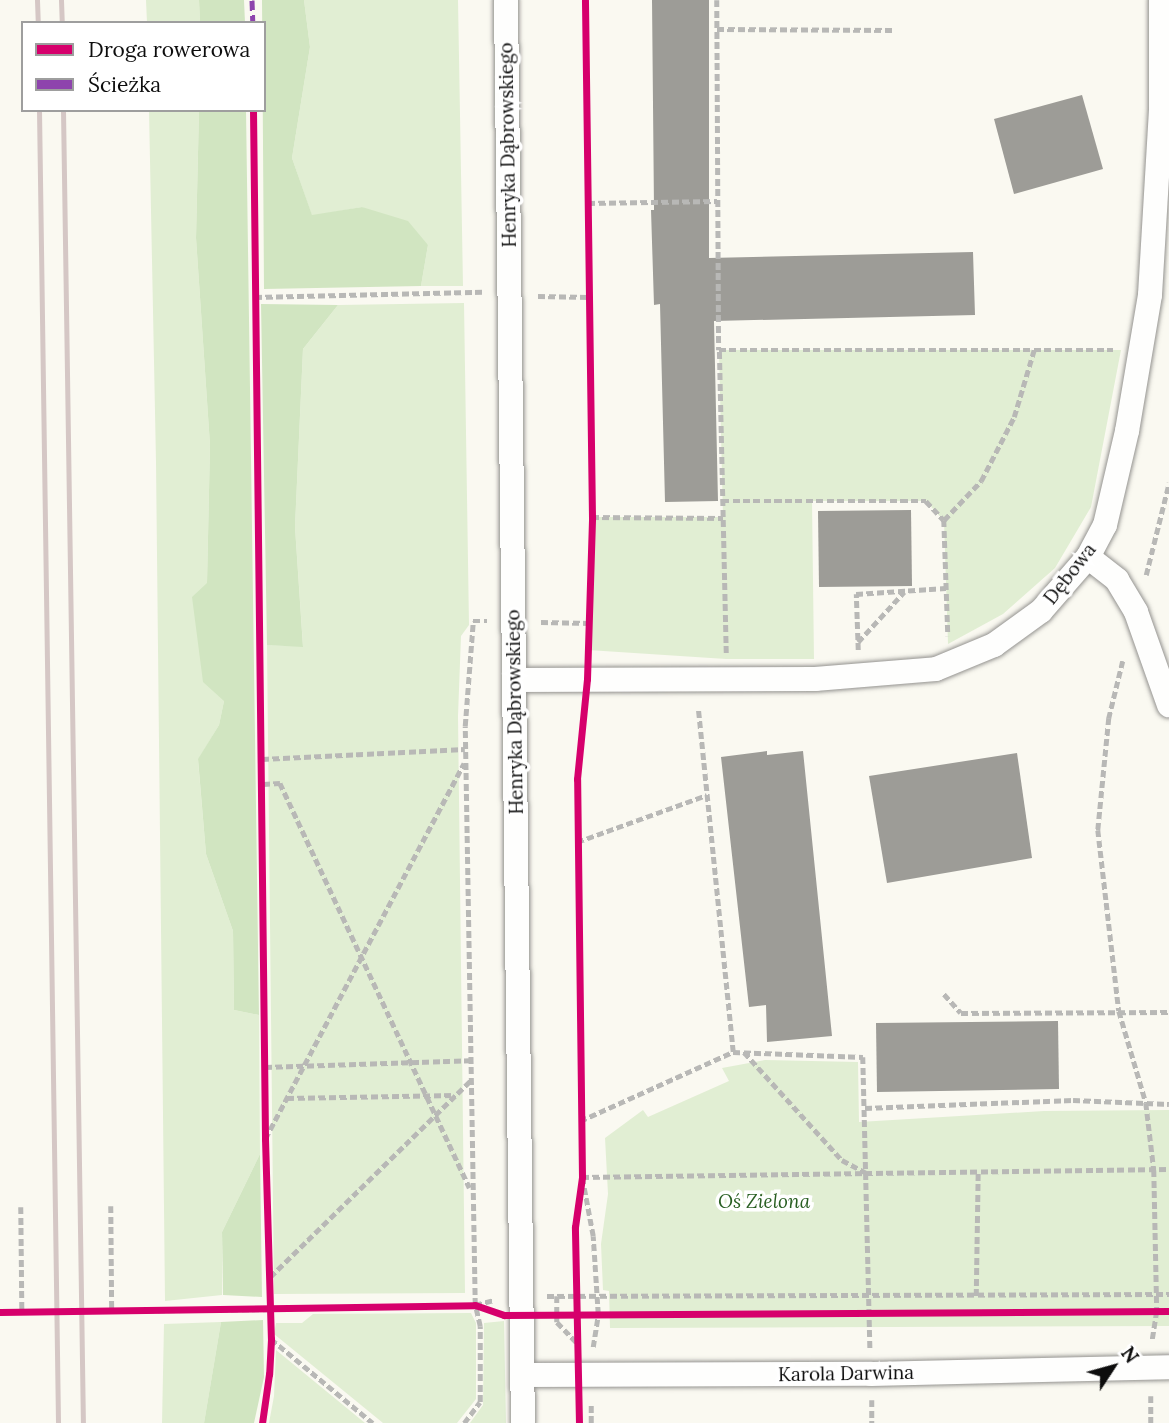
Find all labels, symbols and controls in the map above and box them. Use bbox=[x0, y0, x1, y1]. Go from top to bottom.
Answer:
legend bbox=[21, 21, 266, 112]
text: Droga rowerowa bbox=[88, 36, 250, 63]
street label: Henryka Dąbrowskiego bbox=[495, 42, 521, 248]
text: Ścieżka bbox=[88, 71, 161, 98]
street label: Dębowa bbox=[1039, 539, 1101, 609]
street label: Henryka Dąbrowskiego bbox=[502, 609, 528, 815]
park label: Oś Zielona bbox=[718, 1191, 810, 1213]
north arrow bbox=[1078, 1332, 1148, 1402]
text: N bbox=[1116, 1342, 1144, 1368]
street label: Karola Darwina bbox=[778, 1361, 914, 1387]

